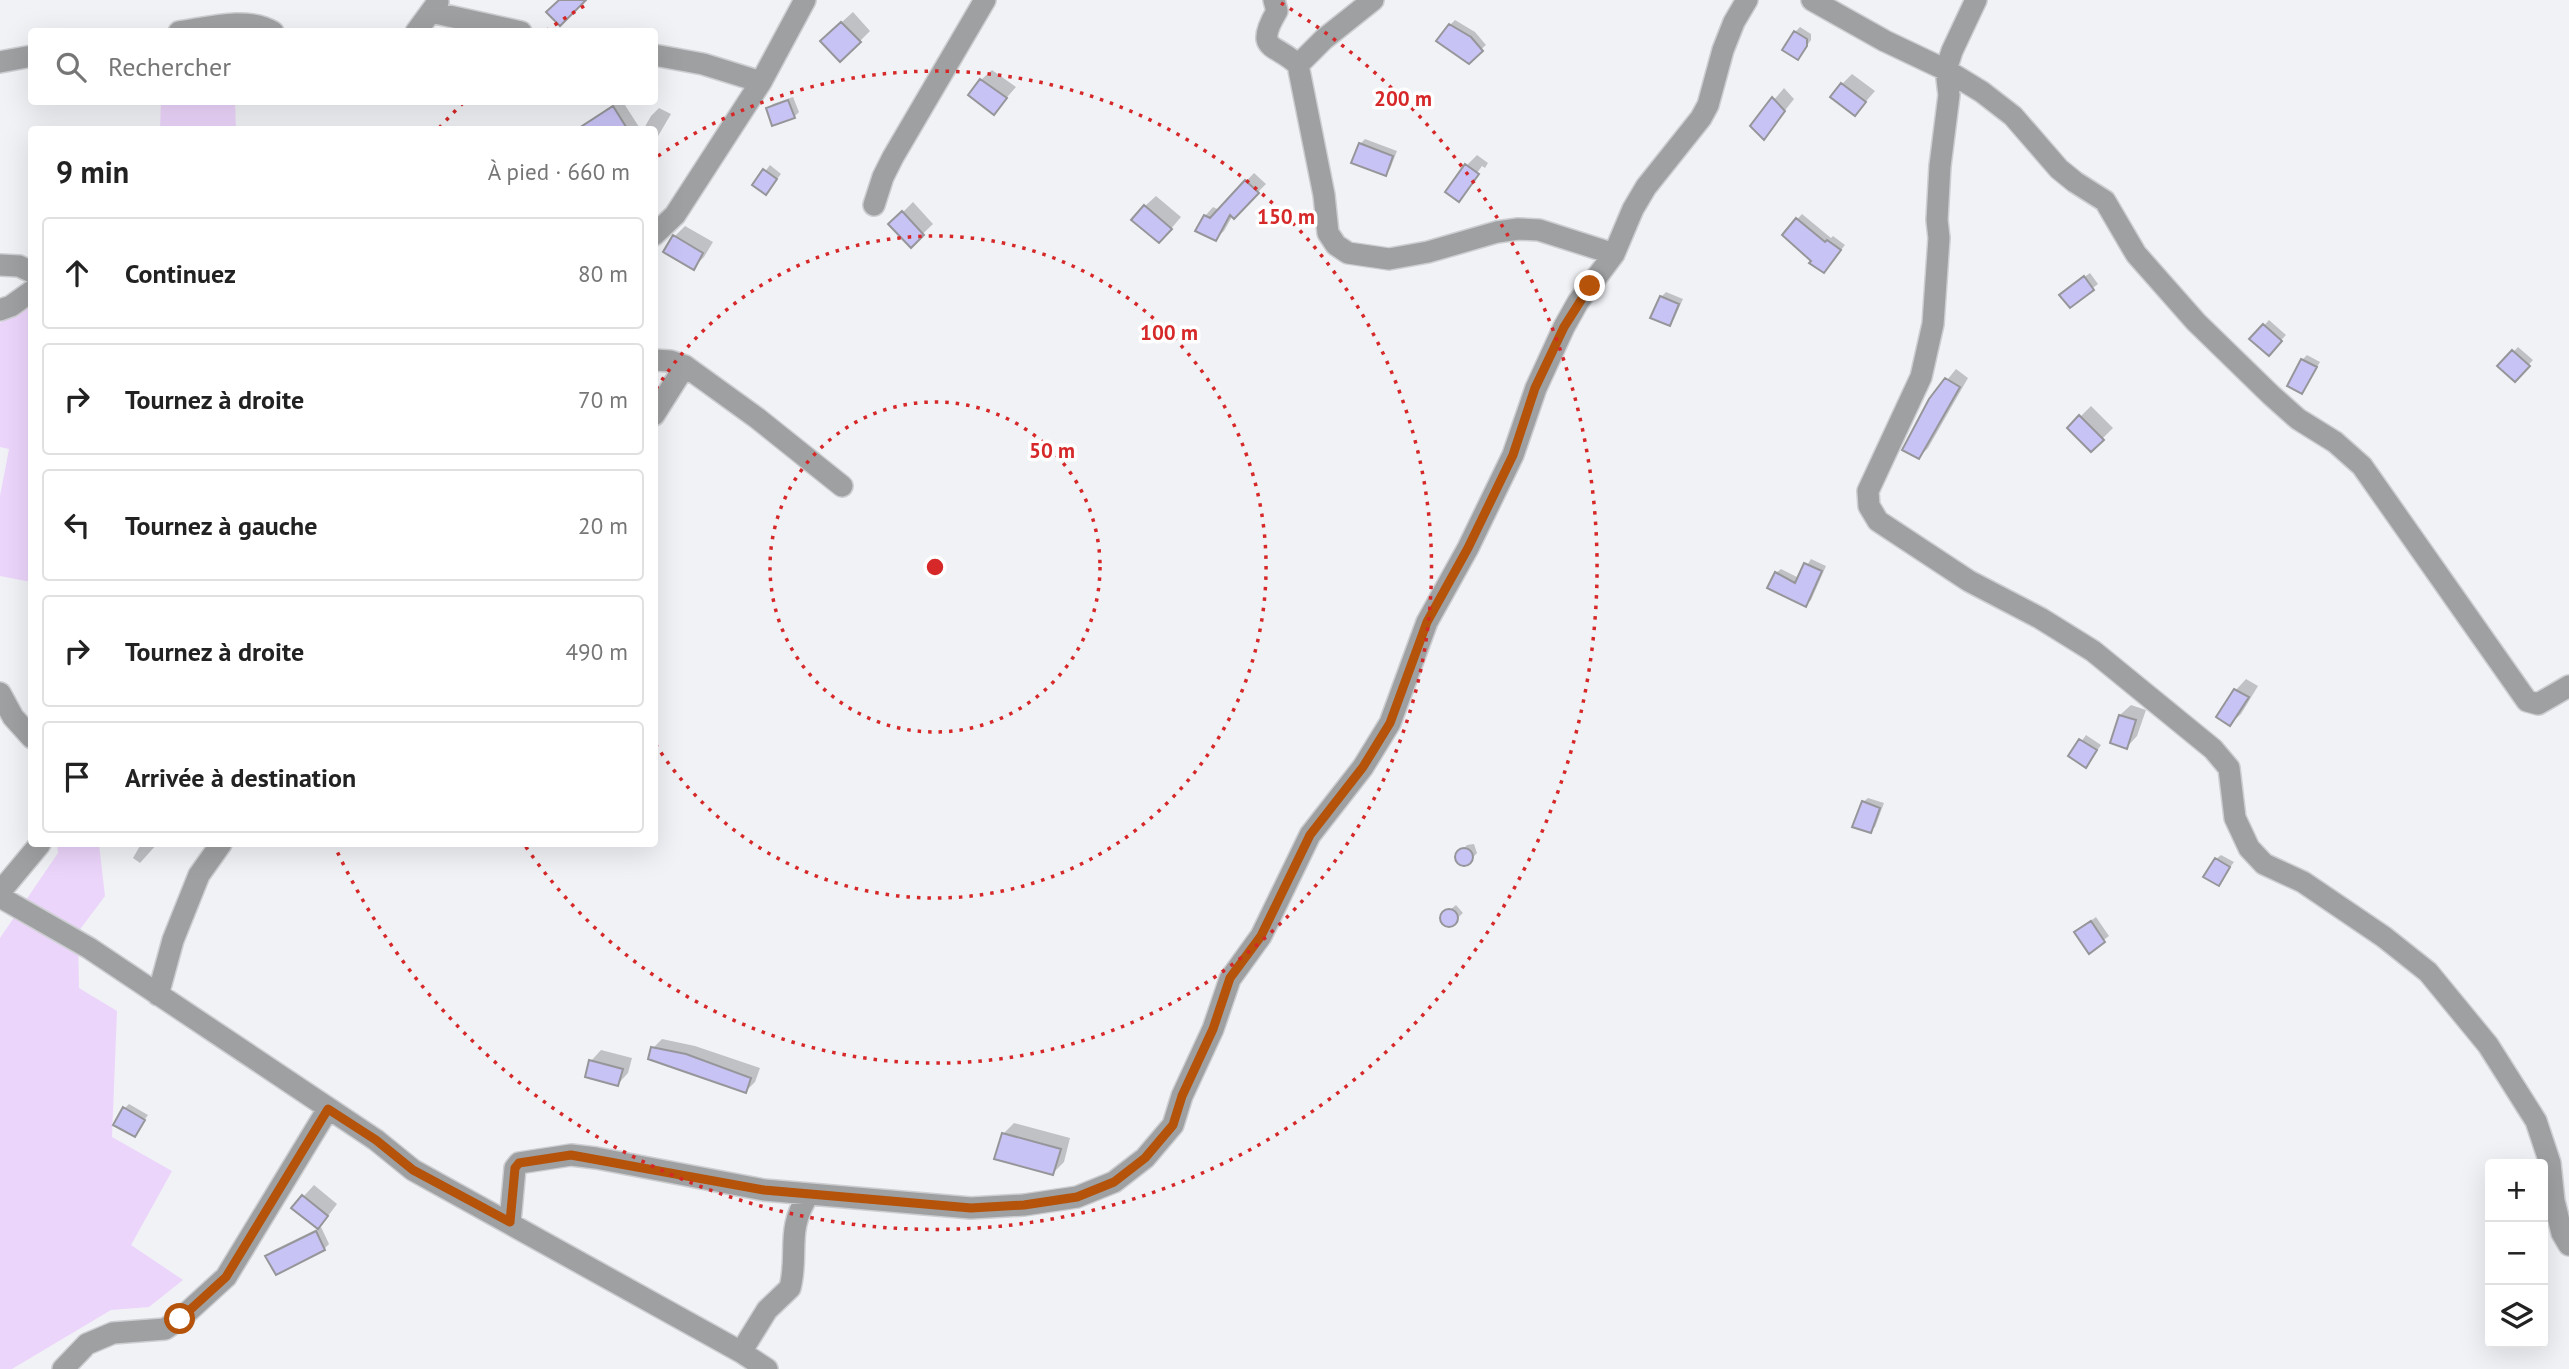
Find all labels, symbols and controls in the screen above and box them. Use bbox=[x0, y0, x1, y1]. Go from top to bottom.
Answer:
search box bbox=[28, 28, 658, 105]
icon: search bbox=[52, 48, 90, 86]
text: Rechercher bbox=[108, 50, 231, 83]
text: 200 m bbox=[1374, 85, 1432, 112]
text: 9 min bbox=[56, 152, 129, 191]
text: À pied · 660 m bbox=[488, 157, 630, 186]
text: 150 m bbox=[1257, 203, 1315, 230]
icon: ahead bbox=[58, 254, 96, 292]
text: Continuez bbox=[125, 257, 236, 290]
text: 80 m bbox=[578, 259, 628, 288]
route end bbox=[1574, 270, 1605, 301]
text: 100 m bbox=[1140, 319, 1198, 346]
icon: right bbox=[58, 380, 96, 418]
text: Tournez à droite bbox=[125, 383, 304, 416]
text: 70 m bbox=[578, 385, 628, 414]
text: 50 m bbox=[1029, 437, 1075, 464]
icon: left bbox=[58, 506, 96, 544]
text: Tournez à gauche bbox=[125, 509, 317, 542]
text: 20 m bbox=[578, 511, 628, 540]
centre of rings bbox=[923, 555, 947, 579]
icon: right bbox=[58, 632, 96, 670]
text: Tournez à droite bbox=[125, 635, 304, 668]
text: 490 m bbox=[566, 637, 628, 666]
icon: arrive bbox=[58, 758, 96, 796]
text: Arrivée à destination bbox=[125, 761, 356, 794]
map controls bbox=[2485, 1159, 2548, 1348]
button: + bbox=[2485, 1159, 2548, 1222]
button: − bbox=[2485, 1222, 2548, 1285]
button: layers bbox=[2485, 1285, 2548, 1348]
route start bbox=[164, 1303, 195, 1334]

